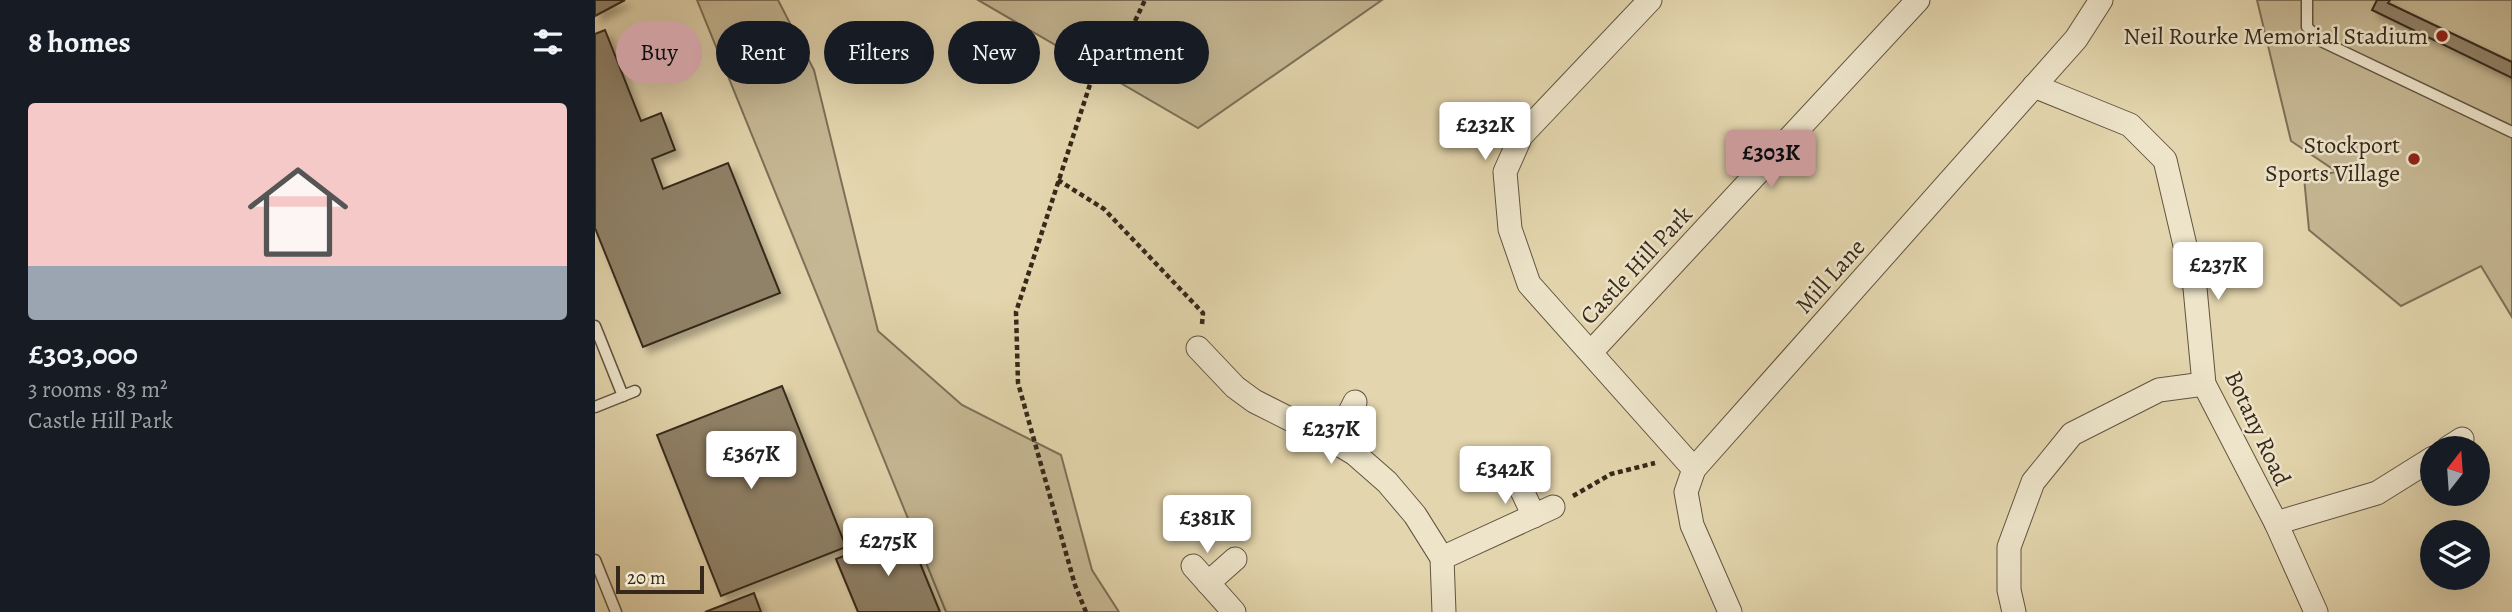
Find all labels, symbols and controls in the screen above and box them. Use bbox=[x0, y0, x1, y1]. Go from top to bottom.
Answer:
place label: Neil Rourke Memorial Stadium bbox=[2123, 20, 2428, 52]
chip: Buy bbox=[616, 21, 702, 84]
chip: Rent bbox=[716, 21, 810, 84]
chip: Filters bbox=[824, 21, 934, 84]
chip: New bbox=[948, 21, 1040, 84]
chip: Apartment bbox=[1054, 21, 1209, 84]
text: 8 homes bbox=[28, 22, 131, 62]
icon: filters bbox=[529, 23, 567, 61]
marker: Neil Rourke Memorial Stadium bbox=[2434, 28, 2450, 44]
pin: £232K bbox=[1436, 102, 1534, 162]
text: £232K bbox=[1455, 109, 1515, 140]
place label: Stockport Sports Village bbox=[2265, 129, 2400, 189]
pin: £303K bbox=[1722, 130, 1820, 190]
text: £303K bbox=[1742, 137, 1800, 168]
icon: home bbox=[235, 149, 361, 275]
marker: Stockport Sports Village bbox=[2406, 151, 2422, 167]
street label: Castle Hill Park bbox=[1573, 199, 1699, 331]
street label: Mill Lane bbox=[1788, 232, 1872, 320]
pin: £237K bbox=[2169, 243, 2267, 302]
text: £237K bbox=[2189, 249, 2247, 280]
text: £303,000 bbox=[28, 334, 138, 374]
street label: Botany Road bbox=[2217, 365, 2299, 491]
text: 3 rooms · 83 m² bbox=[28, 374, 168, 405]
text: Castle Hill Park bbox=[28, 405, 173, 436]
pin: £237K bbox=[1282, 406, 1380, 466]
text: £237K bbox=[1302, 413, 1360, 444]
pin: £367K bbox=[702, 432, 800, 491]
north arrow bbox=[2420, 436, 2490, 506]
map controls bbox=[2420, 436, 2490, 590]
text: £367K bbox=[722, 438, 780, 469]
pin: £342K bbox=[1456, 447, 1554, 506]
text: £342K bbox=[1476, 453, 1534, 484]
pin: £381K bbox=[1158, 496, 1256, 555]
text: £381K bbox=[1179, 502, 1235, 533]
pin: £275K bbox=[839, 518, 937, 578]
button: layers bbox=[2420, 520, 2490, 590]
text: £275K bbox=[859, 525, 917, 556]
scale bar bbox=[616, 563, 703, 595]
text: 20 m bbox=[627, 565, 666, 591]

